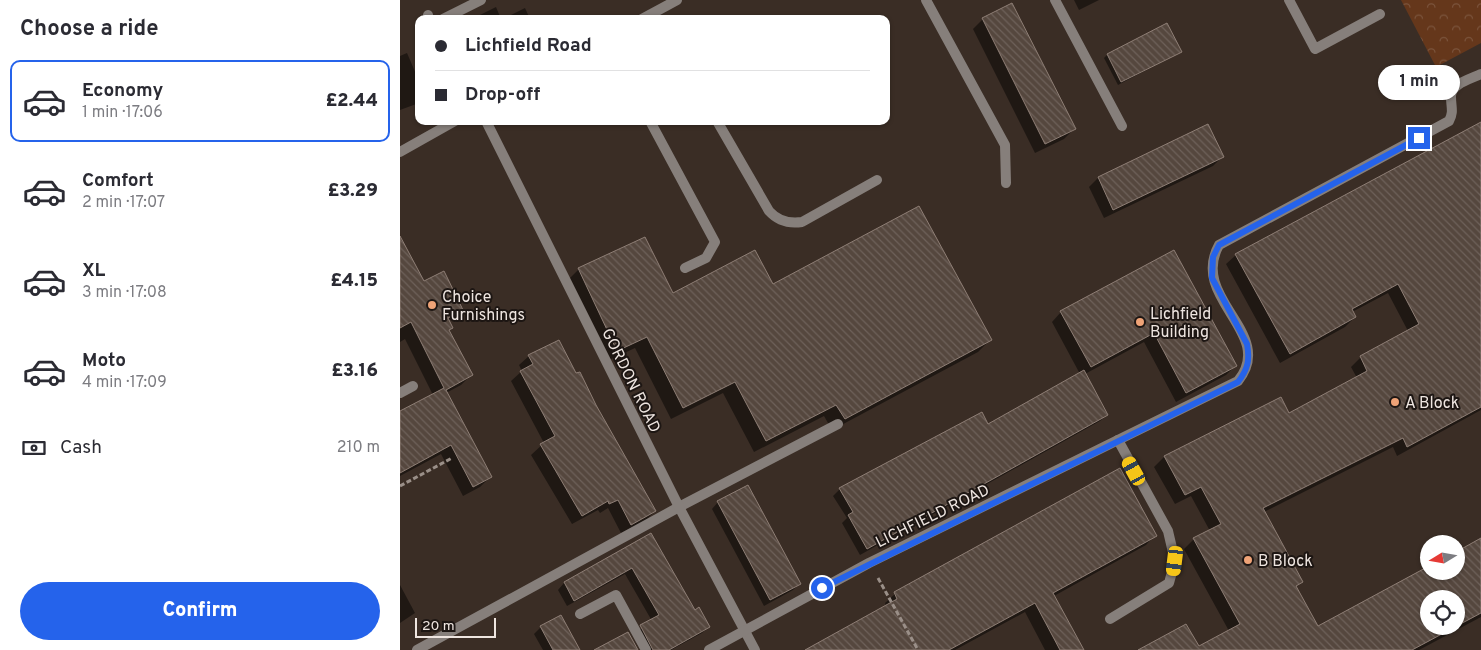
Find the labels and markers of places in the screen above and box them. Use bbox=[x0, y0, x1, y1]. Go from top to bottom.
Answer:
place label: Choice Furnishings bbox=[442, 288, 525, 326]
marker: Choice Furnishings bbox=[426, 299, 438, 311]
place label: Lichfield Building bbox=[1150, 305, 1211, 343]
marker: Lichfield Building bbox=[1134, 316, 1146, 328]
place label: A Block bbox=[1405, 394, 1459, 414]
marker: A Block bbox=[1389, 396, 1401, 408]
place label: B Block bbox=[1258, 552, 1313, 572]
marker: B Block bbox=[1242, 554, 1254, 566]

